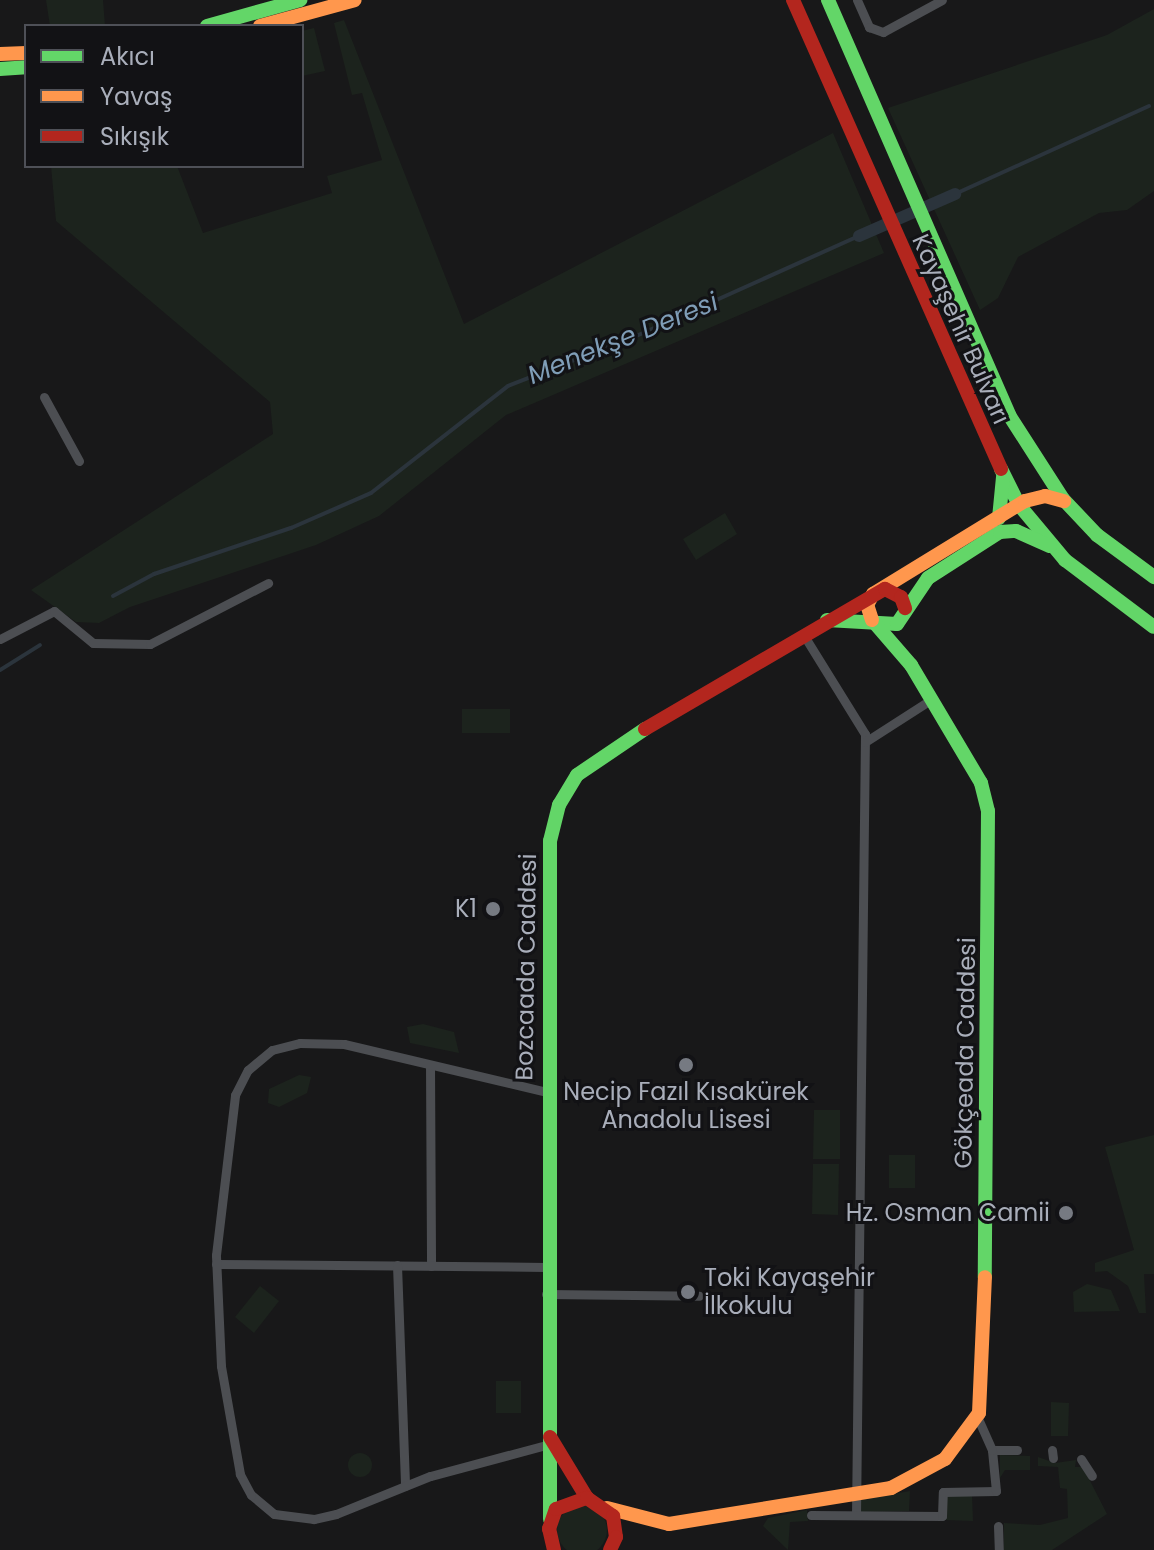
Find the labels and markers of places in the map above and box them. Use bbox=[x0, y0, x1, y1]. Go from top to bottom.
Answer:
place label: K1 bbox=[455, 895, 477, 923]
marker: K1 bbox=[484, 900, 502, 918]
marker: Necip Fazıl Kısakürek Anadolu Lisesi bbox=[677, 1056, 695, 1074]
place label: Necip Fazıl Kısakürek Anadolu Lisesi bbox=[563, 1078, 809, 1134]
place label: Hz. Osman Camii bbox=[846, 1199, 1050, 1227]
marker: Hz. Osman Camii bbox=[1057, 1204, 1075, 1222]
place label: Toki Kayaşehir İlkokulu bbox=[704, 1264, 875, 1320]
marker: Toki Kayaşehir İlkokulu bbox=[679, 1283, 697, 1301]

